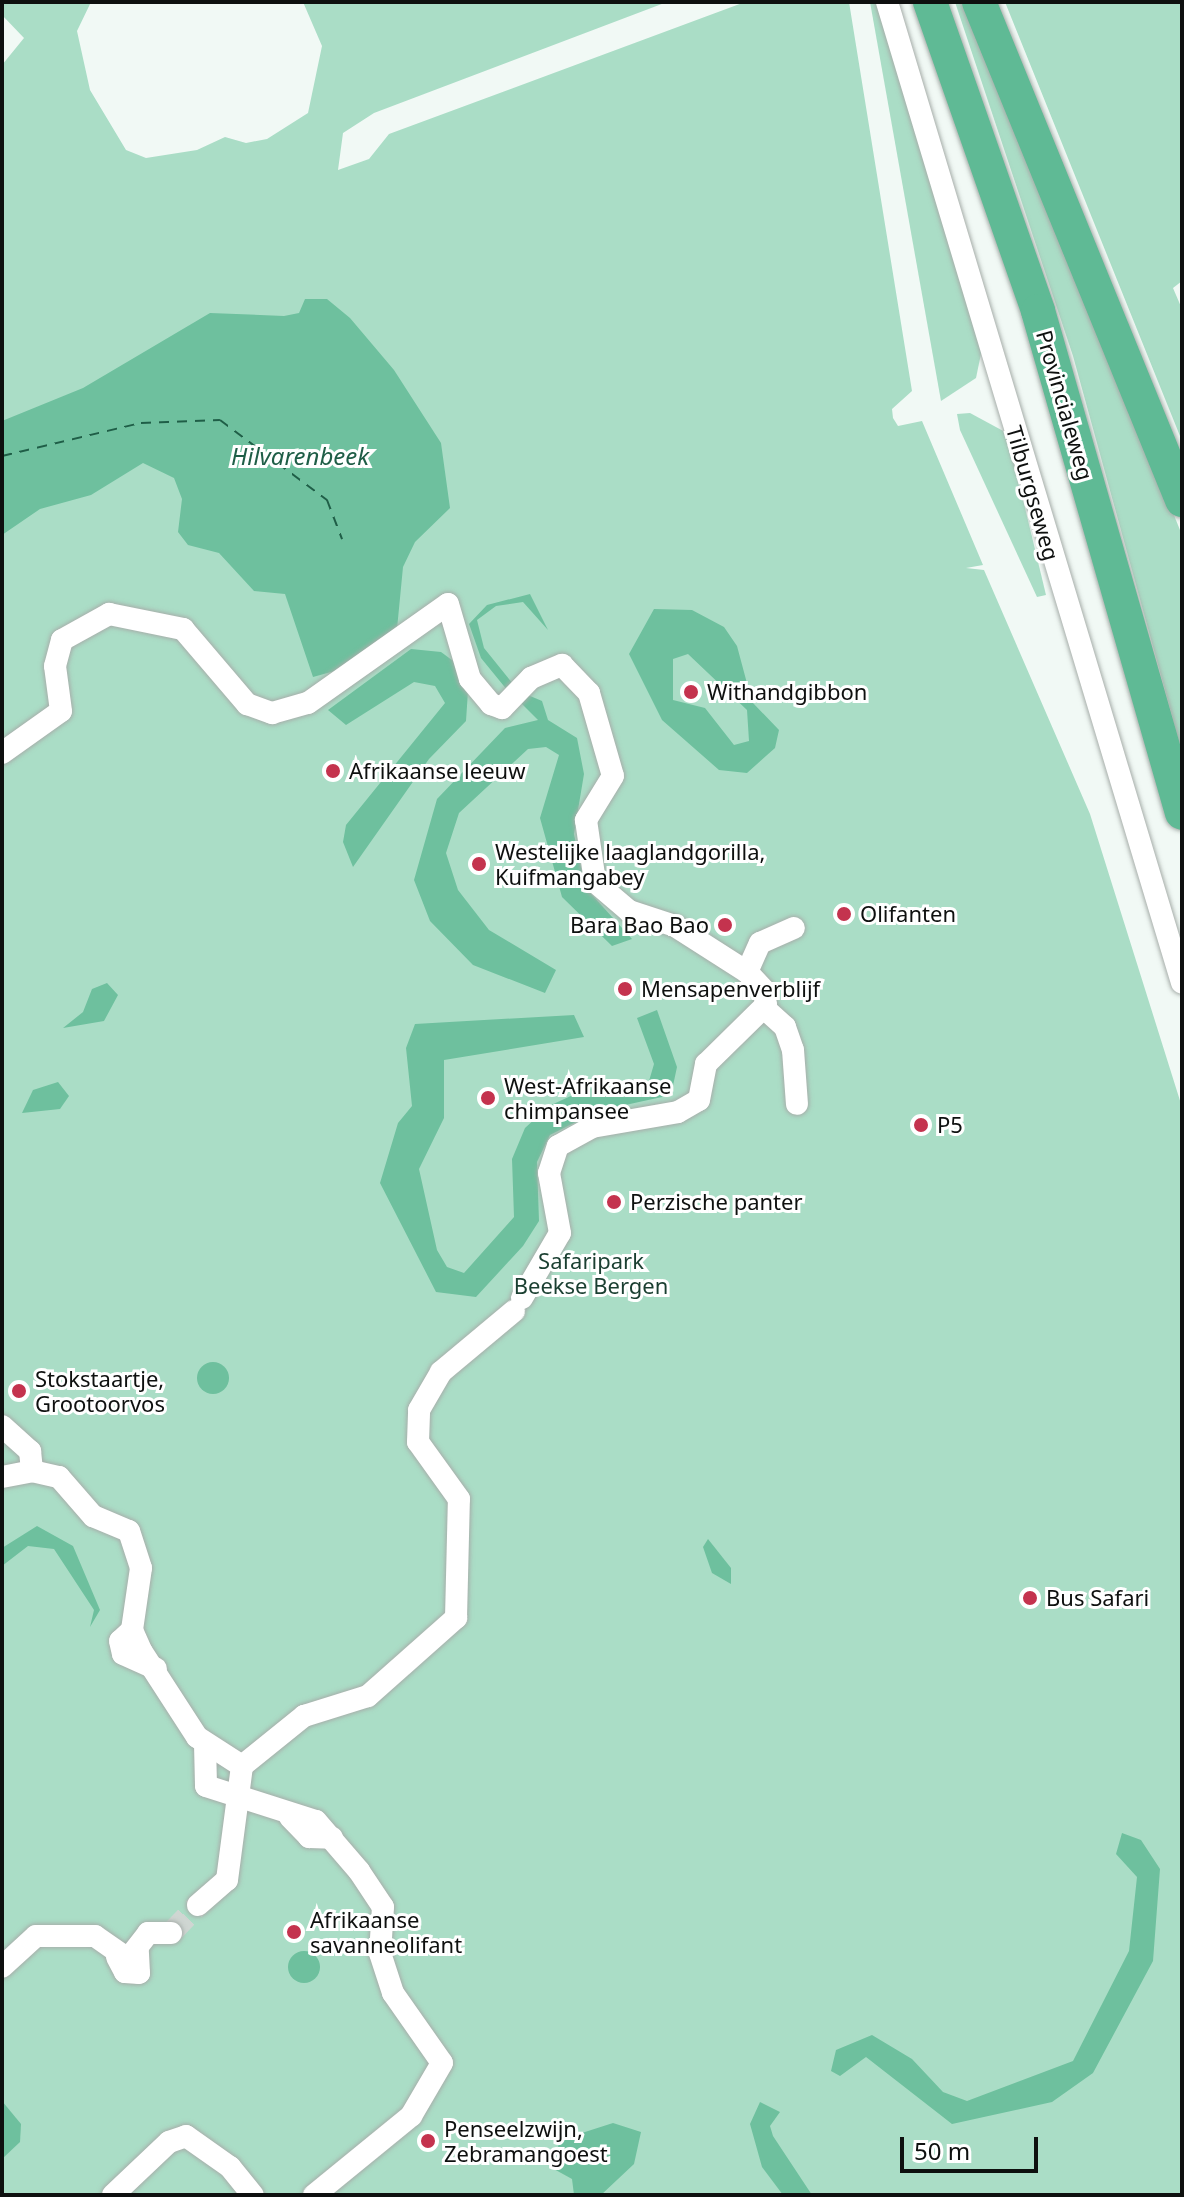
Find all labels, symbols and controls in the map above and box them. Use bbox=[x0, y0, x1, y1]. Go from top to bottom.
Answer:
street label: Provincialeweg bbox=[1031, 327, 1099, 483]
street label: Tilburgseweg bbox=[1001, 423, 1065, 563]
water label: Hilvarenbeek bbox=[231, 442, 369, 470]
place label: Withandgibbon bbox=[707, 679, 867, 705]
marker: Withandgibbon bbox=[682, 683, 700, 701]
place label: Afrikaanse leeuw bbox=[349, 758, 525, 784]
marker: Afrikaanse leeuw bbox=[324, 762, 342, 780]
place label: Westelijke laaglandgorilla, Kuifmangabey bbox=[495, 838, 765, 890]
marker: Westelijke laaglandgorilla, Kuifmangabey bbox=[470, 855, 488, 873]
place label: Olifanten bbox=[860, 901, 956, 927]
marker: Olifanten bbox=[835, 905, 853, 923]
place label: Bara Bao Bao bbox=[570, 912, 709, 938]
marker: Bara Bao Bao bbox=[716, 916, 734, 934]
place label: Mensapenverblijf bbox=[641, 976, 820, 1002]
marker: Mensapenverblijf bbox=[616, 980, 634, 998]
place label: West-Afrikaanse chimpansee bbox=[504, 1072, 671, 1124]
marker: West-Afrikaanse chimpansee bbox=[479, 1089, 497, 1107]
place label: P5 bbox=[937, 1112, 963, 1138]
marker: P5 bbox=[912, 1116, 930, 1134]
place label: Perzische panter bbox=[630, 1189, 803, 1215]
marker: Perzische panter bbox=[605, 1193, 623, 1211]
park label: Safaripark Beekse Bergen bbox=[514, 1247, 668, 1298]
place label: Stokstaartje, Grootoorvos bbox=[35, 1365, 165, 1416]
marker: Stokstaartje, Grootoorvos bbox=[10, 1382, 28, 1400]
place label: Bus Safari bbox=[1046, 1585, 1149, 1611]
marker: Bus Safari bbox=[1021, 1589, 1039, 1607]
place label: Afrikaanse savanneolifant bbox=[310, 1906, 462, 1958]
marker: Afrikaanse savanneolifant bbox=[285, 1923, 303, 1941]
place label: Penseelzwijn, Zebramangoest bbox=[444, 2115, 608, 2166]
scale bar bbox=[904, 2121, 1042, 2171]
marker: Penseelzwijn, Zebramangoest bbox=[419, 2132, 437, 2150]
text: 50 m bbox=[914, 2134, 970, 2167]

